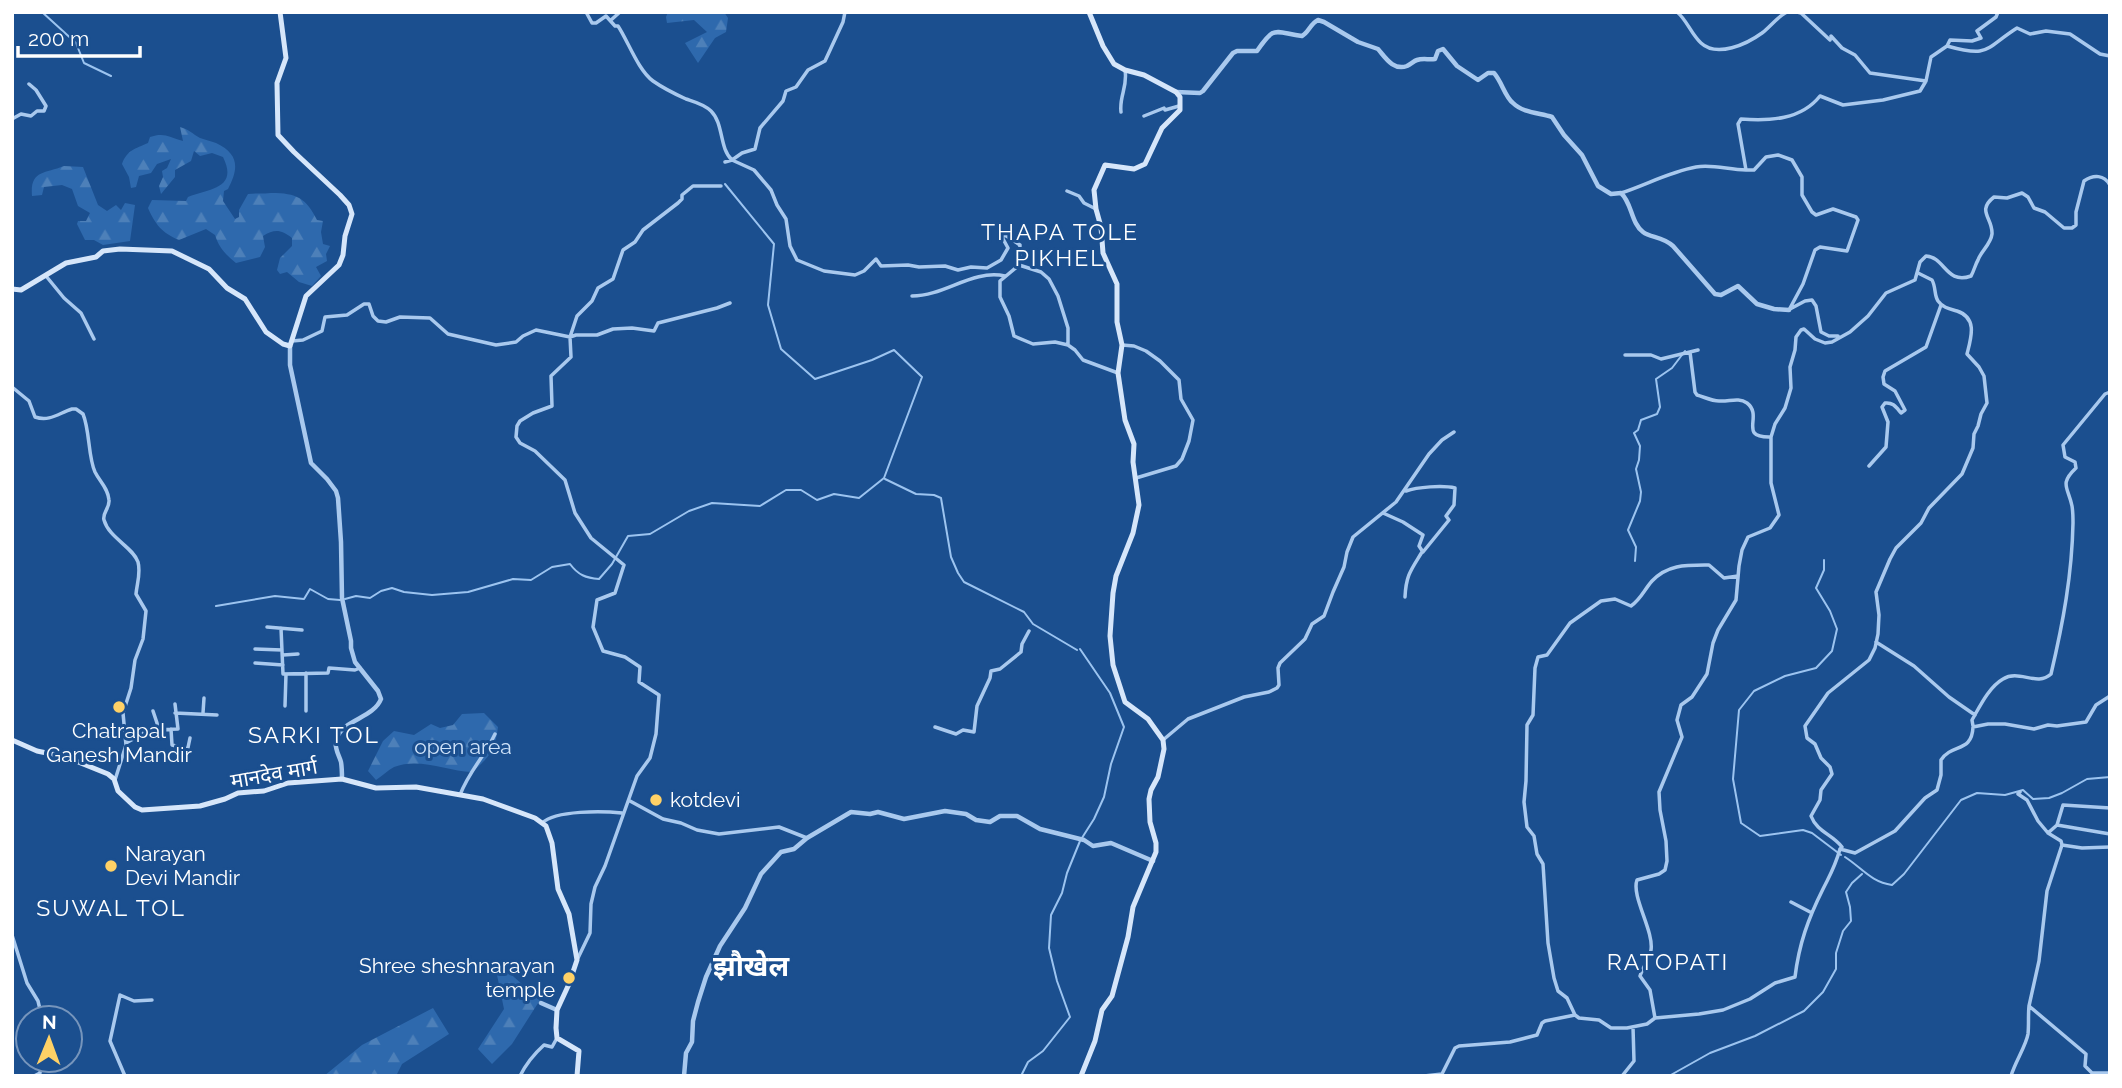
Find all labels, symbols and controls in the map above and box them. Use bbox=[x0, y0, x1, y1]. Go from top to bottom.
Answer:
scale bar bbox=[18, 14, 140, 58]
text: 200 m bbox=[28, 26, 89, 51]
district label: THAPA TOLE PIKHEL bbox=[981, 218, 1139, 271]
marker: Chatrapal Ganesh Mandir bbox=[111, 699, 127, 715]
place label: Chatrapal Ganesh Mandir bbox=[46, 718, 193, 767]
district label: SARKI TOL bbox=[248, 721, 380, 748]
park label: open area bbox=[414, 734, 512, 759]
street label: मानदेव मार्ग bbox=[229, 753, 320, 793]
place label: kotdevi bbox=[670, 787, 741, 812]
marker: kotdevi bbox=[648, 792, 664, 808]
place label: Narayan Devi Mandir bbox=[125, 841, 241, 890]
marker: Narayan Devi Mandir bbox=[103, 858, 119, 874]
district label: SUWAL TOL bbox=[36, 894, 186, 921]
district label: RATOPATI bbox=[1607, 948, 1729, 975]
district label: झौखेल bbox=[713, 949, 790, 983]
place label: Shree sheshnarayan temple bbox=[359, 953, 555, 1002]
marker: Shree sheshnarayan temple bbox=[561, 970, 577, 986]
north arrow bbox=[14, 1004, 84, 1074]
text: N bbox=[42, 1011, 57, 1033]

